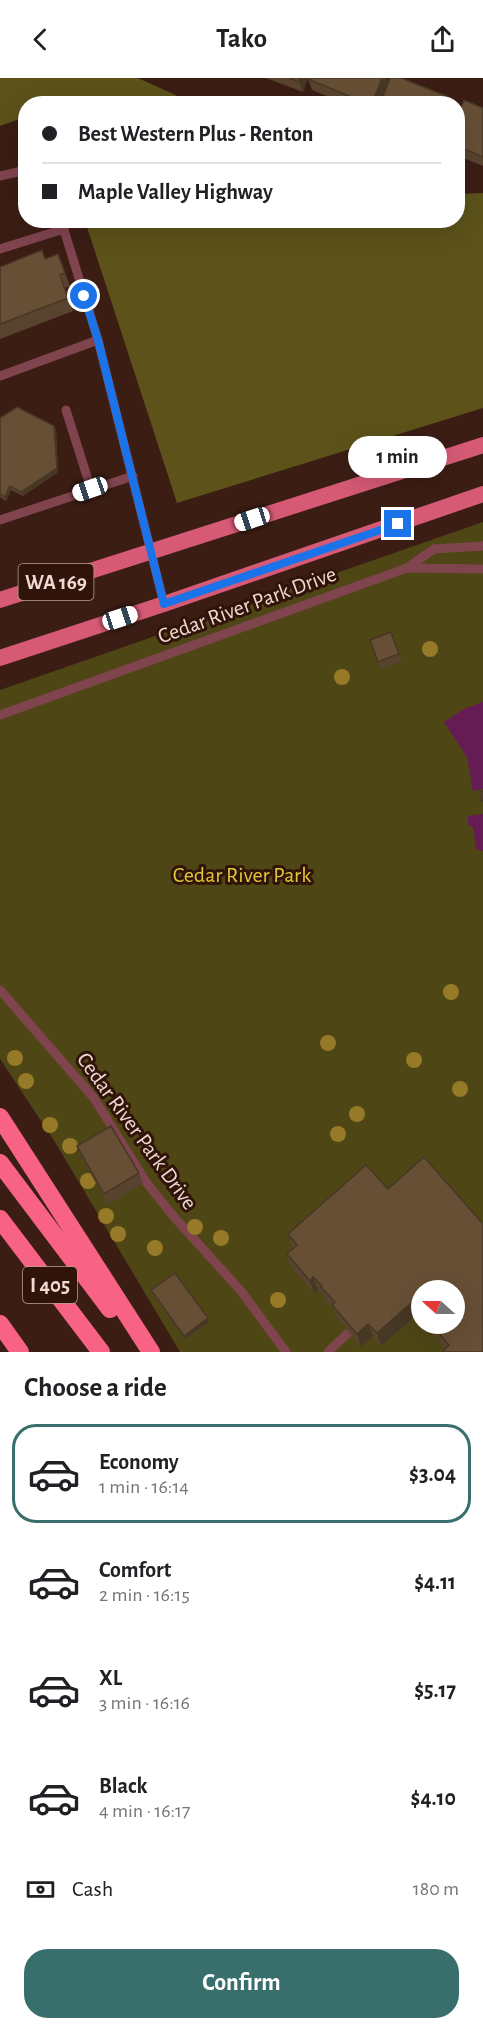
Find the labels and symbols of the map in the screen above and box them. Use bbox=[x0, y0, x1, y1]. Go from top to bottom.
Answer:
route start bbox=[70, 282, 97, 309]
callout: 1 min bbox=[348, 437, 448, 479]
car bbox=[70, 475, 110, 503]
car bbox=[232, 505, 272, 533]
route end bbox=[384, 510, 411, 537]
street label: Cedar River Park Drive bbox=[155, 563, 339, 647]
road number: WA 169 bbox=[19, 564, 94, 600]
car bbox=[100, 604, 140, 632]
park label: Cedar River Park bbox=[173, 864, 311, 886]
street label: Cedar River Park Drive bbox=[73, 1048, 201, 1214]
road number: I 405 bbox=[23, 1267, 77, 1303]
north arrow bbox=[411, 1280, 465, 1334]

